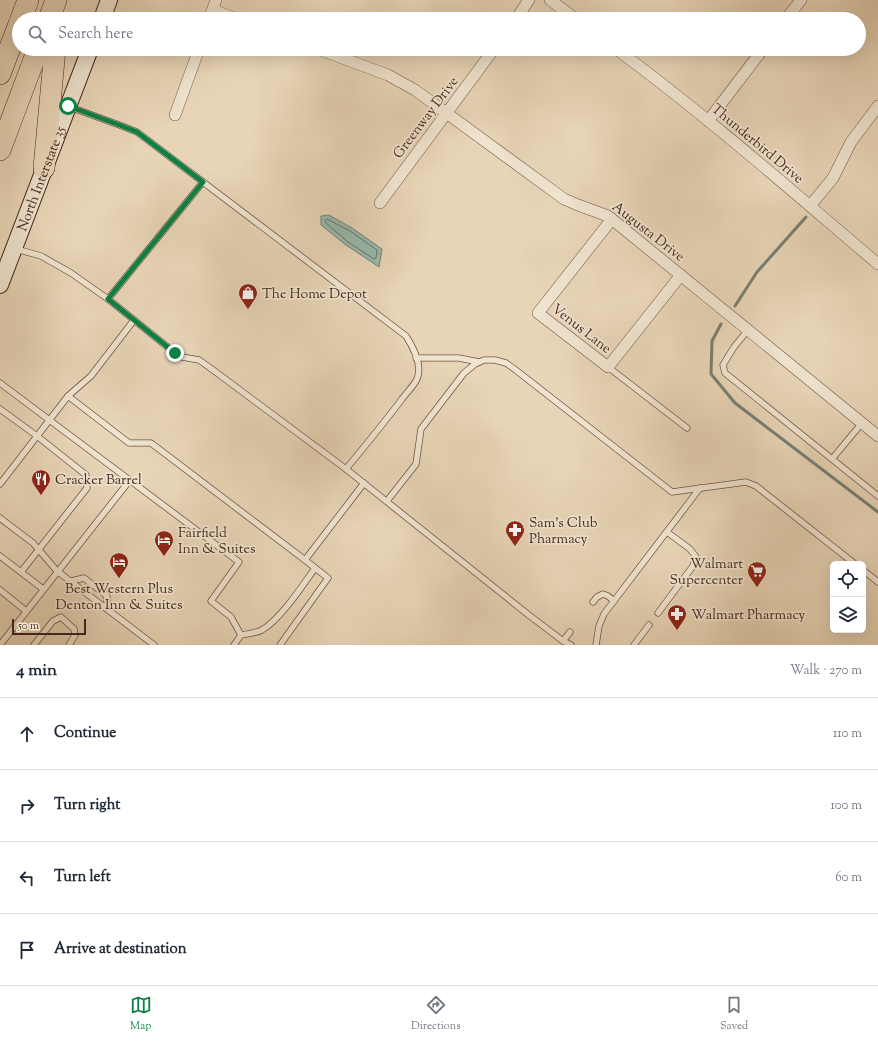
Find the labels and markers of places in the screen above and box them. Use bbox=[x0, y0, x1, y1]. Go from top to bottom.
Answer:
shop icon: The Home Depot bbox=[237, 282, 259, 310]
place label: The Home Depot bbox=[262, 285, 367, 305]
restaurant icon: Cracker Barrel bbox=[30, 468, 52, 496]
place label: Cracker Barrel bbox=[55, 471, 142, 491]
place label: Sam's Club Pharmacy bbox=[529, 514, 598, 550]
pharmacy icon: Sam's Club Pharmacy bbox=[504, 519, 526, 547]
place label: Fairfield Inn & Suites bbox=[178, 524, 256, 560]
hotel icon: Fairfield Inn & Suites bbox=[153, 529, 175, 557]
hotel icon: Best Western Plus Denton Inn & Suites bbox=[108, 551, 130, 579]
place label: Walmart Supercenter bbox=[670, 555, 744, 591]
supermarket icon: Walmart Supercenter bbox=[746, 560, 768, 588]
place label: Best Western Plus Denton Inn & Suites bbox=[56, 580, 182, 616]
pharmacy icon: Walmart Pharmacy bbox=[666, 603, 688, 631]
place label: Walmart Pharmacy bbox=[691, 606, 805, 626]

